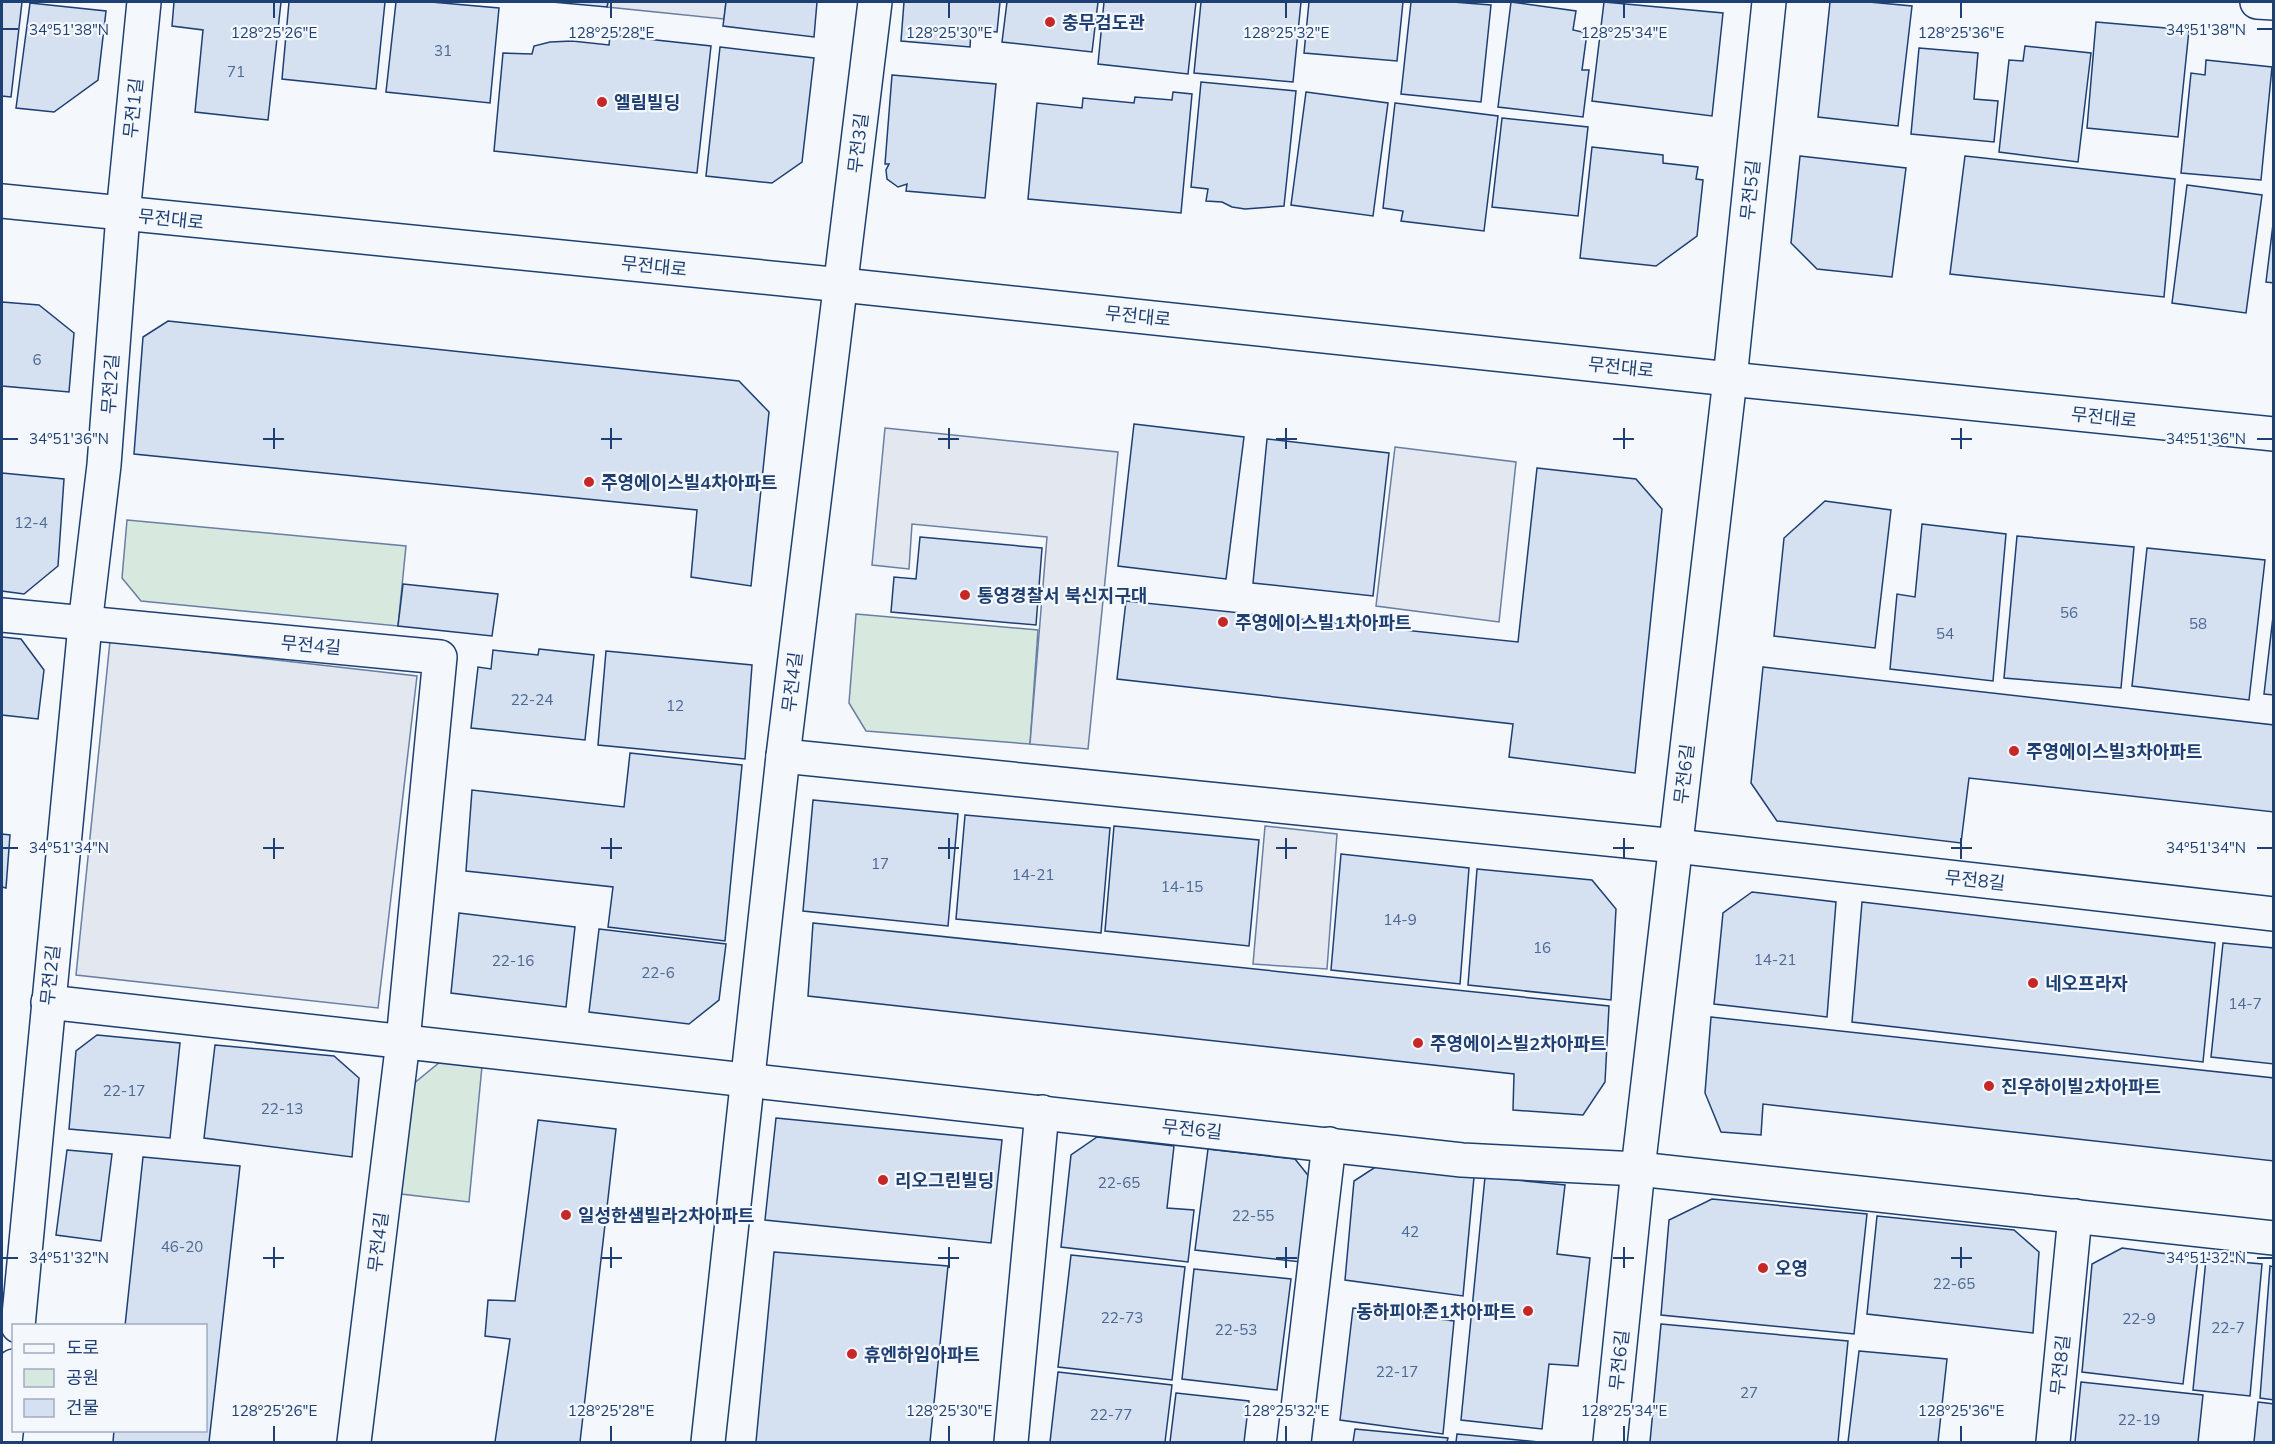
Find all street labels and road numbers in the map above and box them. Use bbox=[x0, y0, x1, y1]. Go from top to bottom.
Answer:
street label: 무전1길 bbox=[118, 77, 148, 139]
street label: 무전3길 bbox=[843, 112, 873, 174]
street label: 무전5길 bbox=[1735, 159, 1765, 221]
street label: 무전대로 bbox=[137, 204, 205, 234]
street label: 무전대로 bbox=[620, 251, 688, 281]
street label: 무전대로 bbox=[1104, 301, 1172, 331]
street label: 무전대로 bbox=[1587, 352, 1655, 382]
street label: 무전2길 bbox=[96, 353, 124, 415]
street label: 무전대로 bbox=[2070, 402, 2138, 432]
street label: 무전4길 bbox=[280, 631, 342, 659]
street label: 무전4길 bbox=[777, 651, 807, 713]
street label: 무전6길 bbox=[1669, 743, 1699, 805]
street label: 무전8길 bbox=[1944, 865, 2006, 895]
street label: 무전2길 bbox=[35, 944, 65, 1006]
street label: 무전6길 bbox=[1161, 1114, 1223, 1144]
street label: 무전4길 bbox=[363, 1211, 393, 1273]
street label: 무전6길 bbox=[1604, 1329, 1634, 1391]
street label: 무전8길 bbox=[2045, 1334, 2075, 1396]

